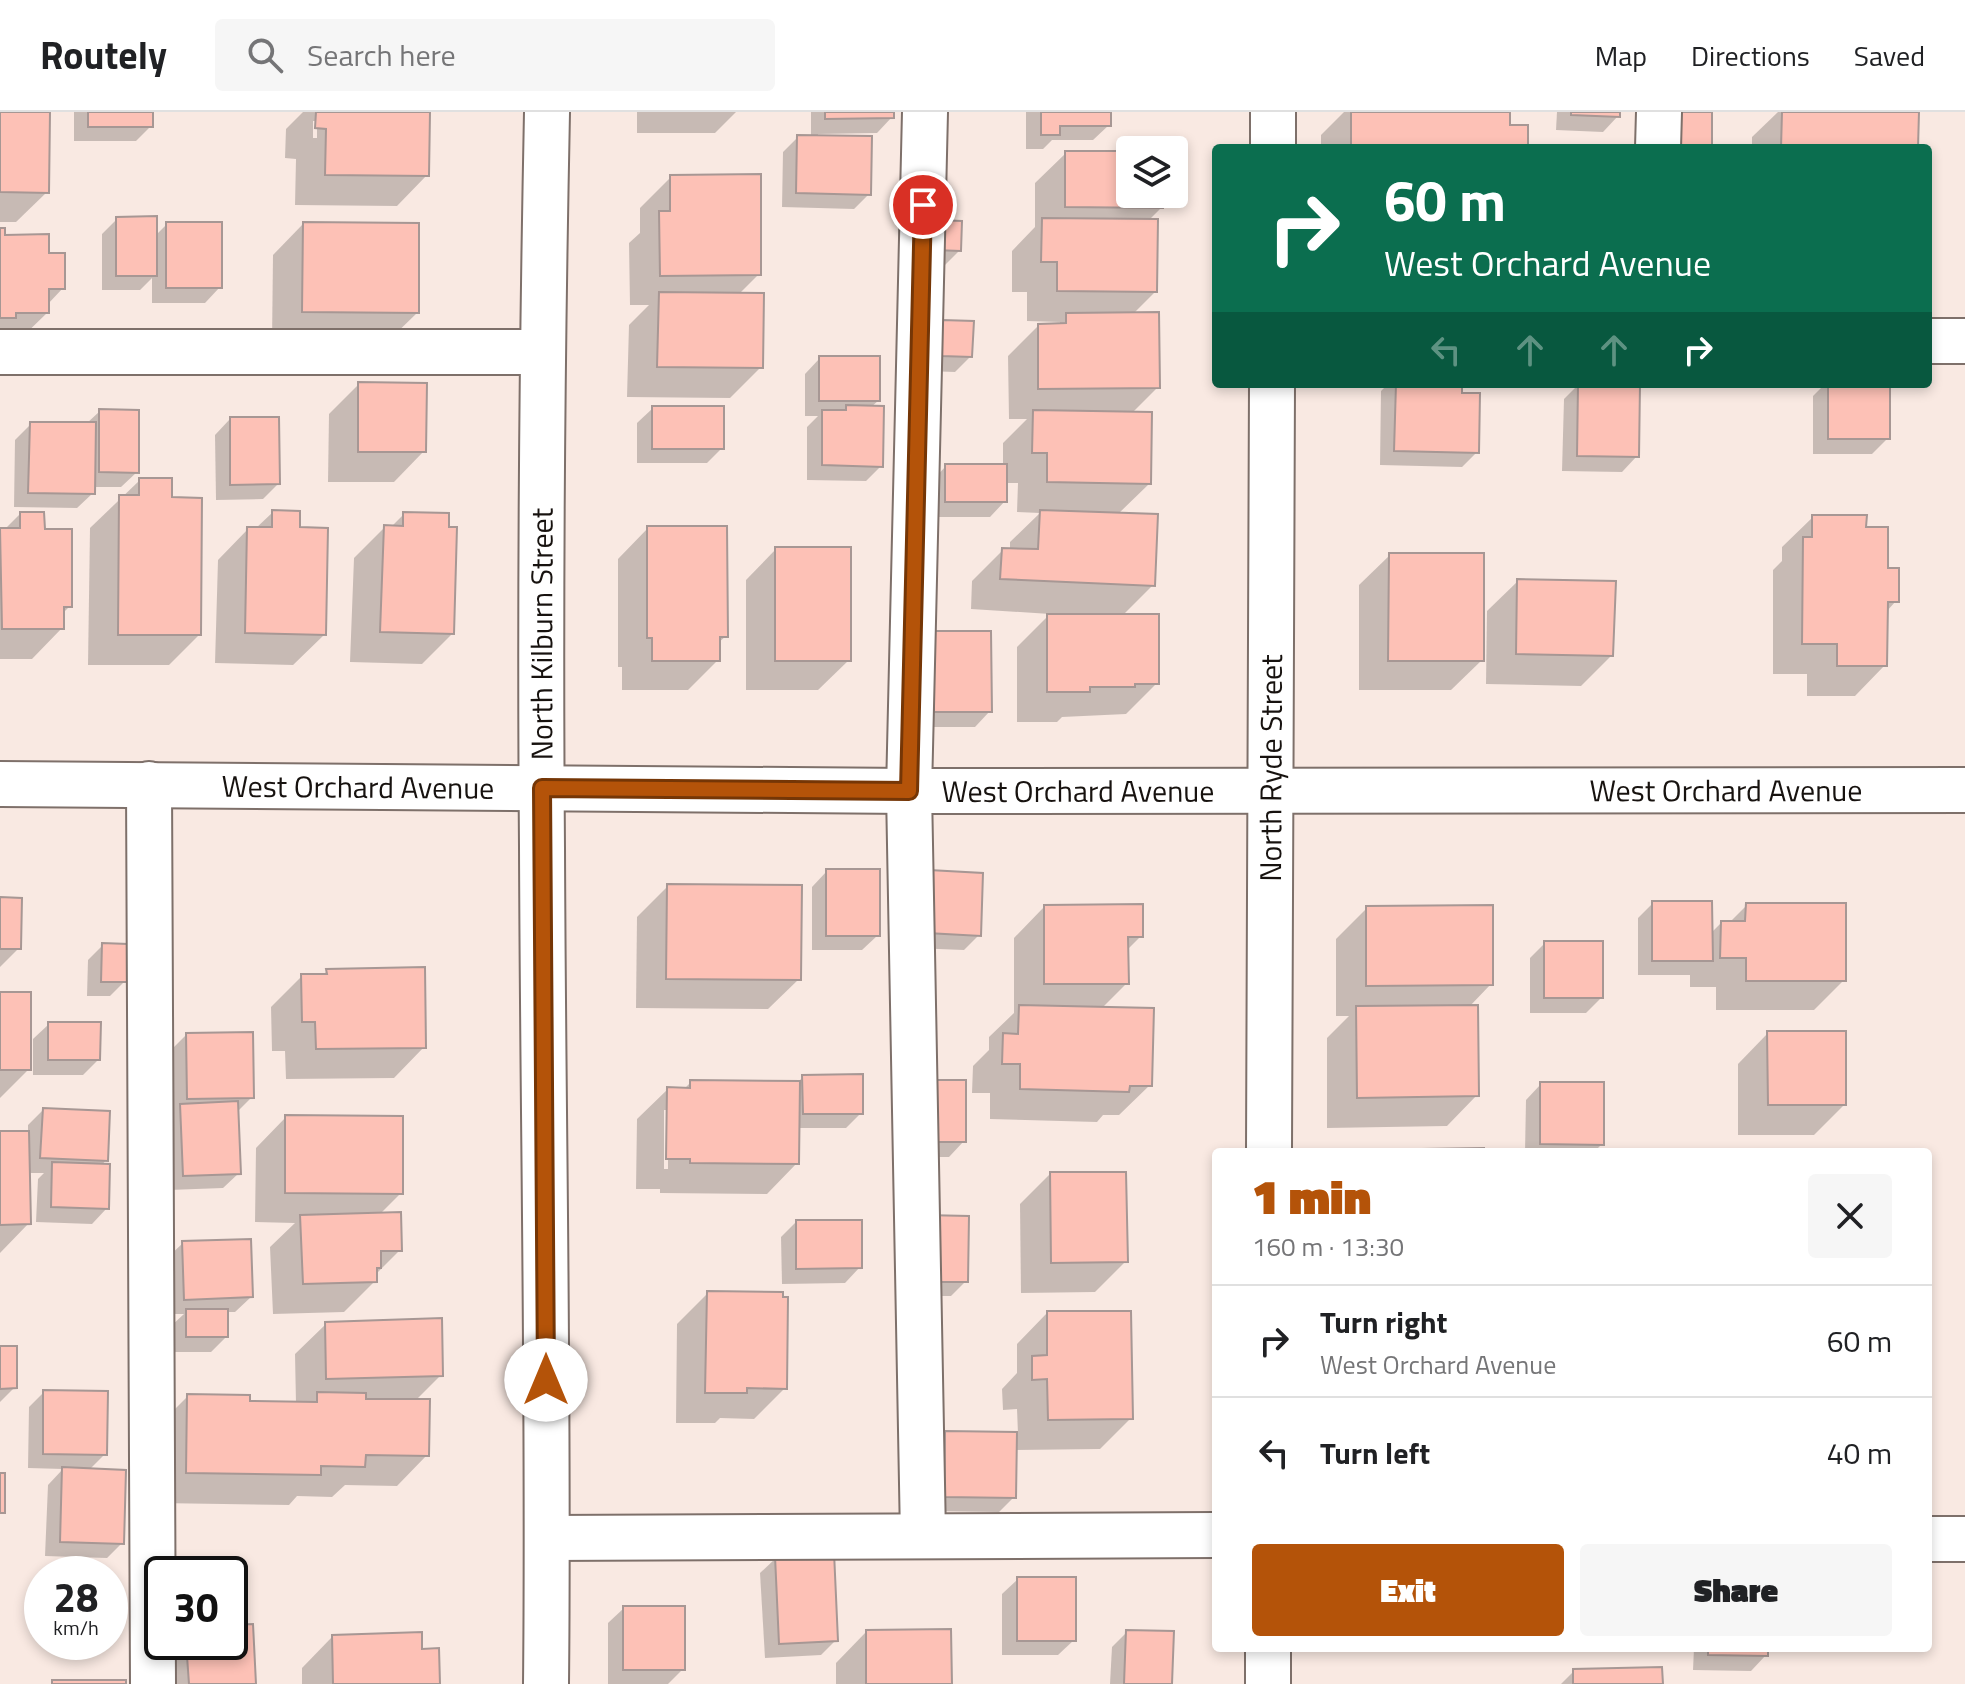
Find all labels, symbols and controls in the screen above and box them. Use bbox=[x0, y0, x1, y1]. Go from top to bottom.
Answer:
search box bbox=[215, 19, 775, 91]
text: Routely bbox=[40, 26, 167, 84]
text: Search here bbox=[307, 32, 456, 78]
icon: search bbox=[243, 33, 287, 77]
text: Map bbox=[1595, 34, 1647, 77]
text: Directions bbox=[1691, 34, 1810, 77]
text: Saved bbox=[1854, 34, 1925, 77]
map controls bbox=[1116, 136, 1188, 208]
button: layers bbox=[1116, 136, 1188, 208]
text: 60 m bbox=[1384, 158, 1506, 243]
pin bbox=[889, 171, 957, 239]
icon: right bbox=[1252, 176, 1356, 280]
icon: arrive bbox=[901, 183, 945, 227]
text: West Orchard Avenue bbox=[1384, 235, 1711, 290]
icon: left bbox=[1424, 328, 1468, 372]
icon: ahead bbox=[1508, 328, 1552, 372]
icon: ahead bbox=[1592, 328, 1636, 372]
icon: right bbox=[1676, 328, 1720, 372]
street label: North Kilburn Street bbox=[518, 507, 565, 760]
street label: North Ryde Street bbox=[1247, 654, 1294, 882]
street label: West Orchard Avenue bbox=[221, 763, 495, 811]
street label: West Orchard Avenue bbox=[1590, 767, 1862, 813]
street label: West Orchard Avenue bbox=[942, 768, 1214, 814]
text: 1 min bbox=[1252, 1160, 1371, 1233]
button: close bbox=[1808, 1174, 1892, 1258]
text: 160 m · 13:30 bbox=[1252, 1227, 1404, 1266]
text: Turn right bbox=[1320, 1299, 1448, 1345]
text: 60 m bbox=[1827, 1318, 1892, 1364]
icon: right bbox=[1252, 1319, 1296, 1363]
position arrow bbox=[504, 1338, 588, 1422]
text: West Orchard Avenue bbox=[1320, 1345, 1556, 1384]
text: Turn left bbox=[1320, 1430, 1430, 1476]
text: 40 m bbox=[1827, 1430, 1892, 1476]
icon: left bbox=[1252, 1431, 1296, 1475]
button: Exit bbox=[1252, 1544, 1564, 1636]
button: Share bbox=[1580, 1544, 1892, 1636]
speed limit sign: 30 bbox=[144, 1556, 248, 1660]
text: 28 bbox=[54, 1567, 98, 1628]
text: km/h bbox=[53, 1612, 99, 1643]

